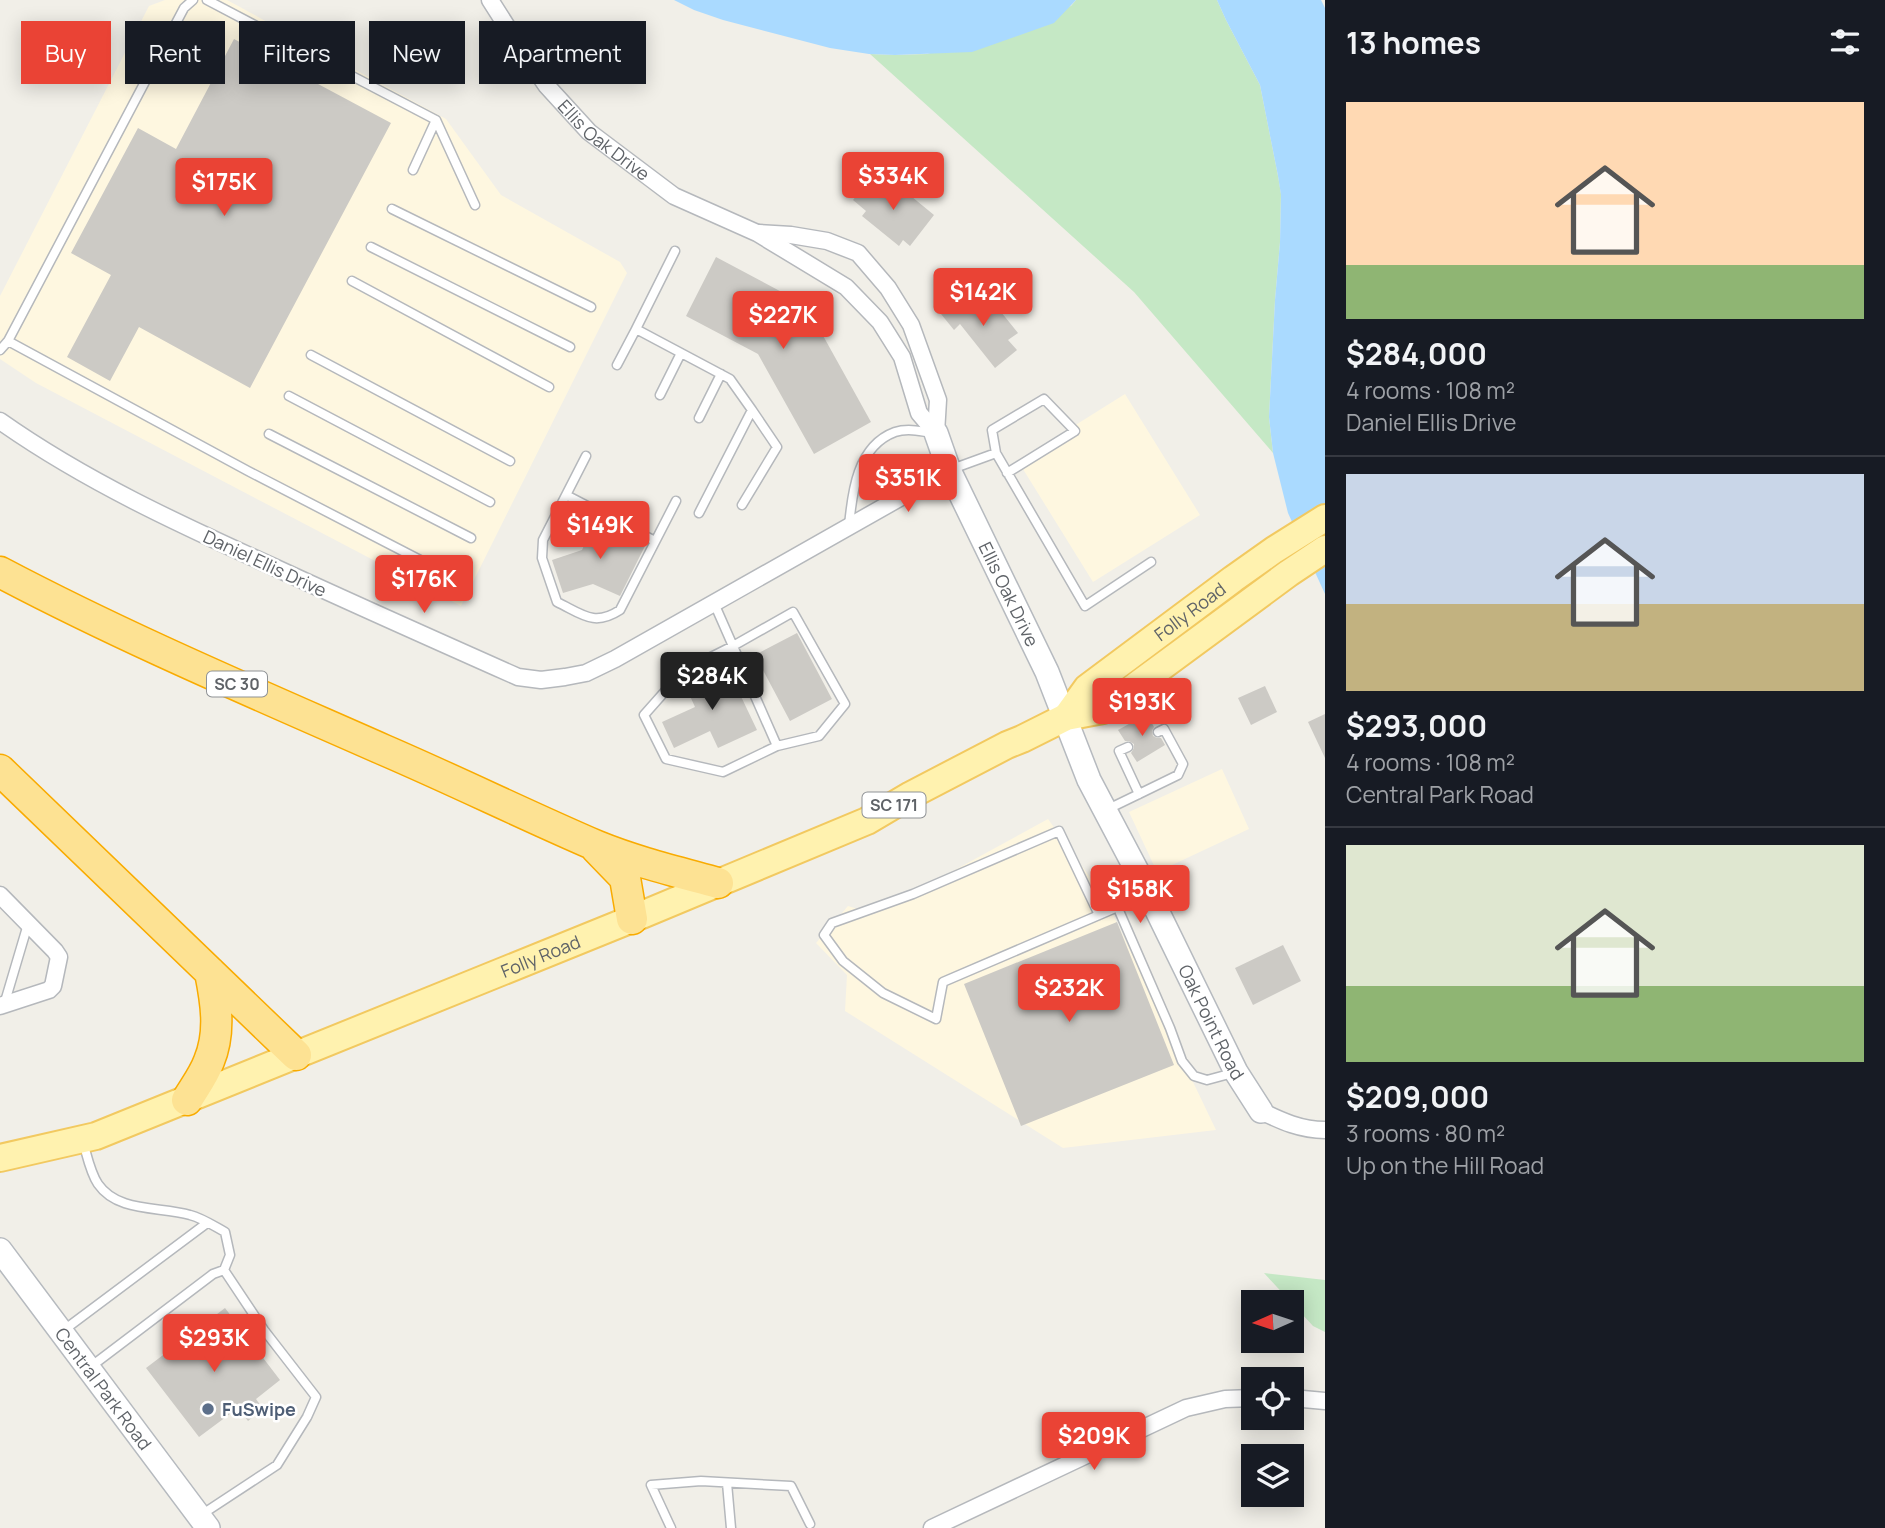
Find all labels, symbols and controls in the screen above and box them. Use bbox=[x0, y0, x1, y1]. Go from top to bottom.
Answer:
chip: Buy bbox=[21, 21, 111, 84]
chip: Rent bbox=[125, 21, 225, 84]
chip: Filters bbox=[239, 21, 355, 84]
chip: New bbox=[369, 21, 465, 84]
chip: Apartment bbox=[479, 21, 646, 84]
text: 13 homes bbox=[1346, 22, 1481, 63]
icon: filters bbox=[1826, 23, 1864, 61]
street label: Ellis Oak Drive bbox=[553, 94, 655, 186]
icon: home bbox=[1542, 147, 1668, 273]
pin: $334K bbox=[844, 152, 942, 212]
pin: $175K bbox=[175, 158, 273, 218]
text: $334K bbox=[858, 159, 928, 191]
text: $175K bbox=[191, 165, 257, 197]
pin: $142K bbox=[934, 268, 1032, 328]
text: $142K bbox=[949, 275, 1017, 307]
pin: $227K bbox=[734, 292, 832, 351]
text: $227K bbox=[749, 298, 818, 330]
text: $284,000 bbox=[1346, 333, 1487, 374]
text: 4 rooms · 108 m² bbox=[1346, 374, 1515, 406]
text: Daniel Ellis Drive bbox=[1346, 406, 1516, 438]
pin: $351K bbox=[859, 454, 957, 514]
text: $351K bbox=[875, 461, 941, 493]
pin: $149K bbox=[551, 502, 649, 561]
text: $149K bbox=[566, 508, 634, 540]
icon: home bbox=[1542, 519, 1668, 645]
street label: Daniel Ellis Drive bbox=[200, 524, 330, 602]
street label: Ellis Oak Drive bbox=[974, 538, 1045, 650]
pin: $176K bbox=[375, 556, 473, 615]
text: $176K bbox=[391, 562, 457, 594]
street label: Folly Road bbox=[1149, 577, 1230, 646]
pin: $284K bbox=[663, 652, 761, 712]
text: $284K bbox=[676, 659, 748, 691]
road number: SC 30 bbox=[207, 671, 267, 696]
pin: $193K bbox=[1093, 678, 1191, 738]
text: $193K bbox=[1108, 685, 1176, 717]
text: $293,000 bbox=[1346, 705, 1487, 746]
text: 4 rooms · 108 m² bbox=[1346, 746, 1515, 778]
text: Central Park Road bbox=[1346, 778, 1534, 810]
road number: SC 171 bbox=[862, 792, 926, 818]
pin: $158K bbox=[1091, 866, 1189, 925]
text: $158K bbox=[1107, 872, 1173, 904]
icon: home bbox=[1542, 890, 1668, 1016]
street label: Folly Road bbox=[497, 929, 584, 983]
street label: Oak Point Road bbox=[1173, 960, 1250, 1085]
pin: $232K bbox=[1020, 964, 1118, 1024]
text: $232K bbox=[1034, 971, 1104, 1003]
text: $209,000 bbox=[1346, 1076, 1489, 1117]
text: 3 rooms · 80 m² bbox=[1346, 1117, 1505, 1149]
text: Up on the Hill Road bbox=[1346, 1149, 1544, 1181]
north arrow bbox=[1241, 1290, 1304, 1353]
map controls bbox=[1241, 1290, 1304, 1507]
pin: $293K bbox=[165, 1314, 263, 1374]
text: $293K bbox=[179, 1321, 249, 1353]
street label: Central Park Road bbox=[50, 1322, 157, 1455]
button: locate bbox=[1241, 1367, 1304, 1430]
place label: FuSwipe bbox=[222, 1397, 296, 1421]
marker: FuSwipe bbox=[200, 1401, 216, 1417]
pin: $209K bbox=[1045, 1412, 1143, 1472]
text: $209K bbox=[1058, 1419, 1130, 1451]
button: layers bbox=[1241, 1444, 1304, 1507]

